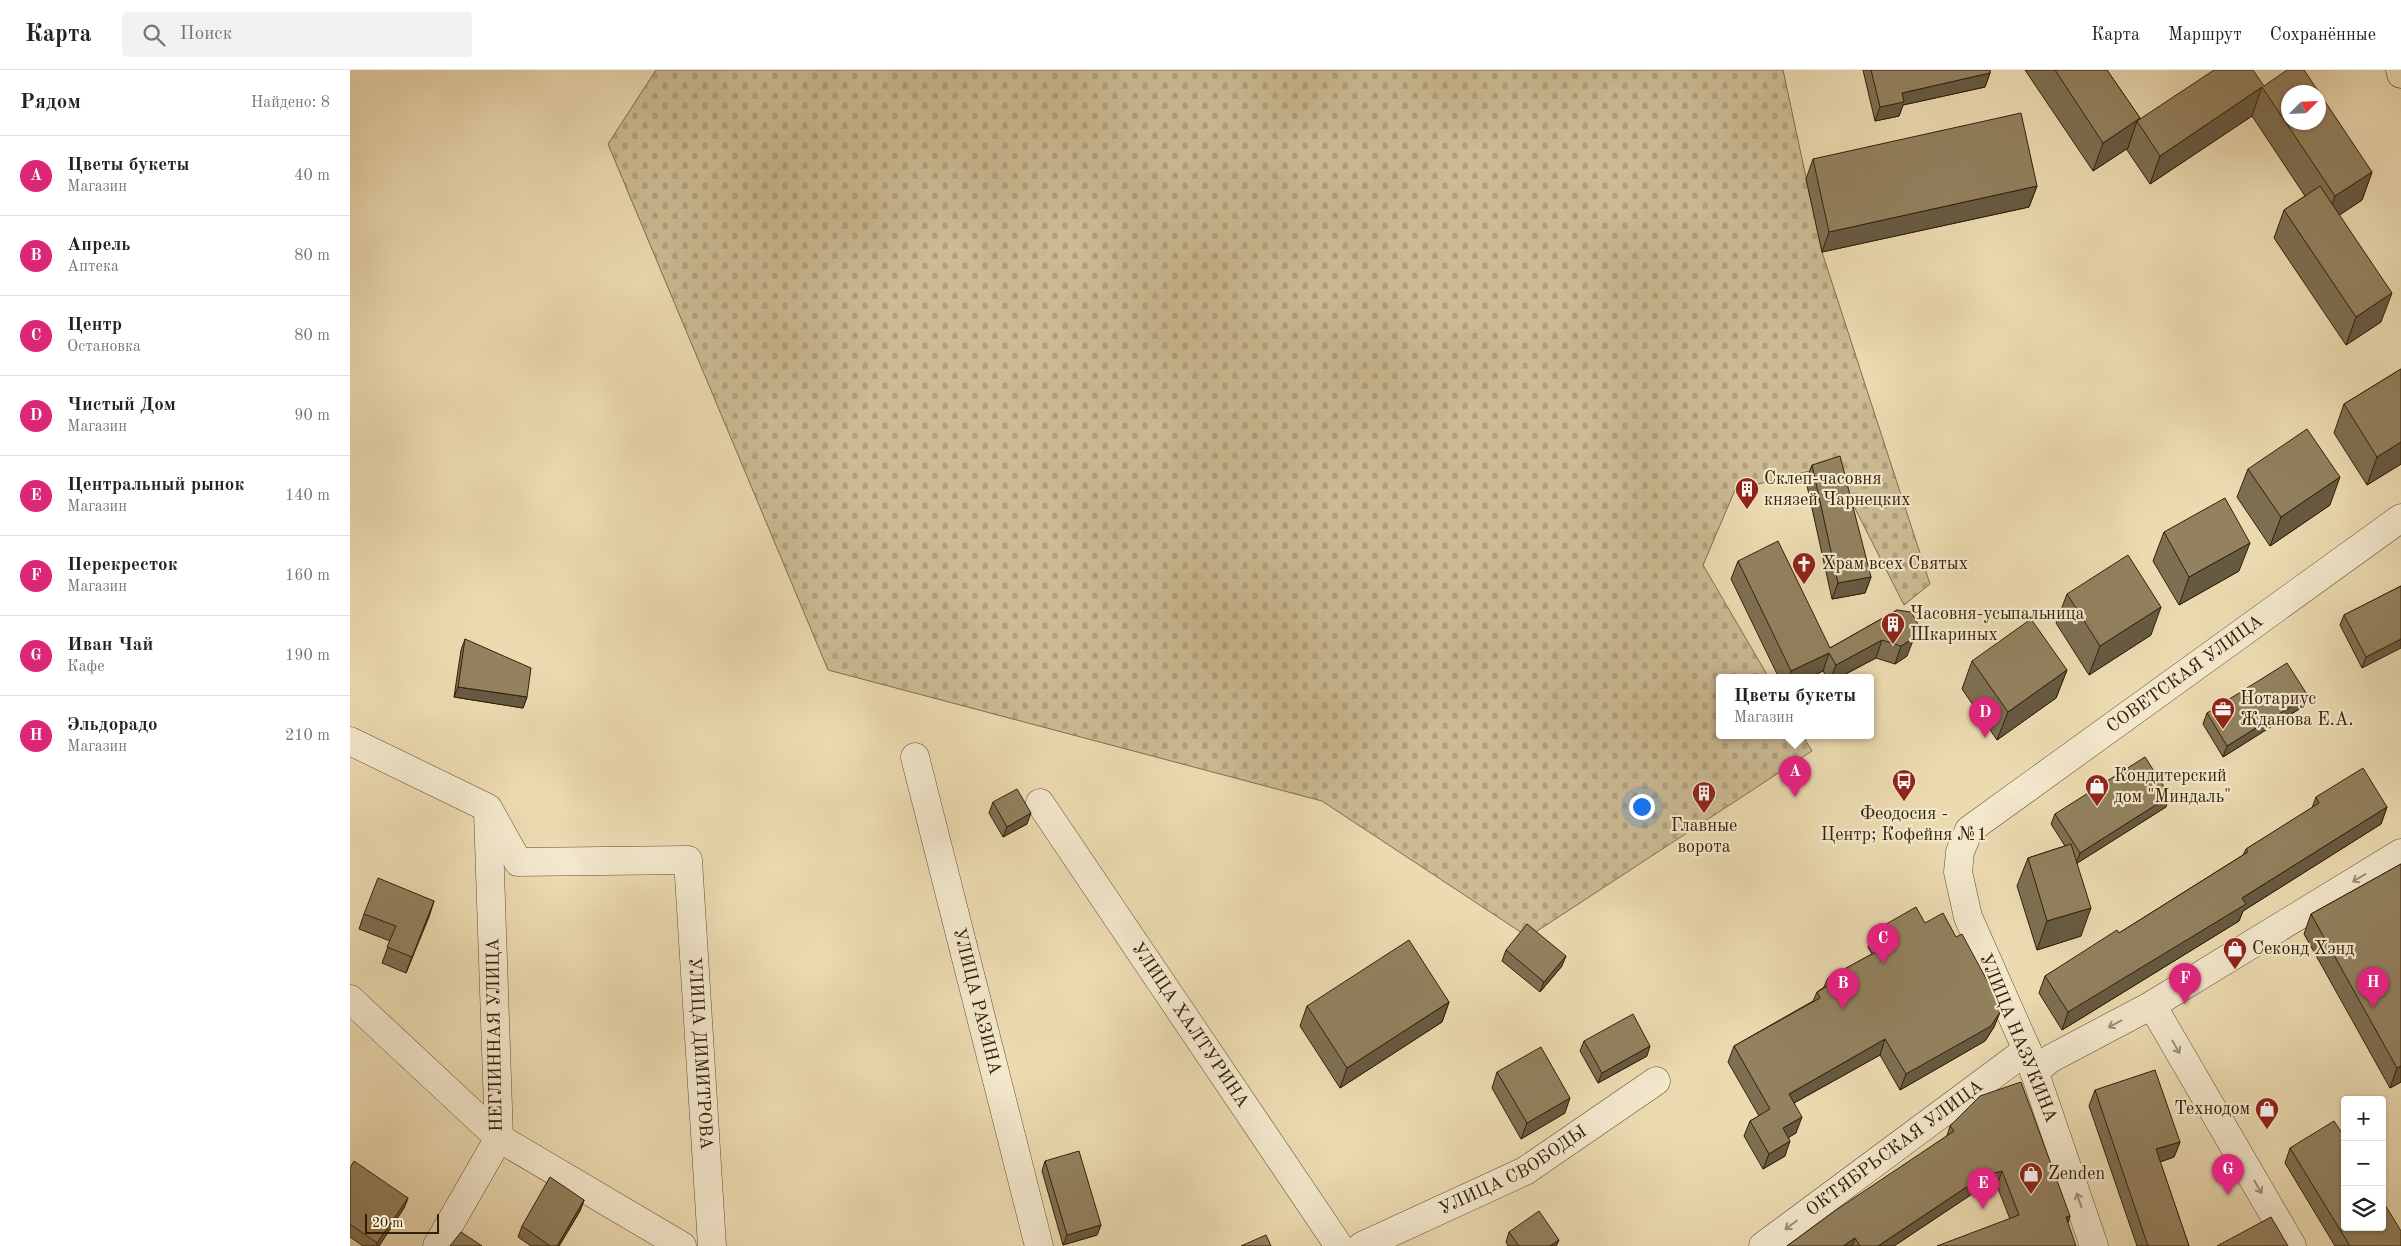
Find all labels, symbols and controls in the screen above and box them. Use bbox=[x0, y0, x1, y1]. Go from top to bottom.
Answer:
search box bbox=[122, 12, 472, 57]
icon: search bbox=[140, 21, 168, 49]
text: Карта bbox=[25, 23, 92, 47]
text: Поиск bbox=[180, 25, 232, 44]
text: Карта bbox=[2091, 26, 2140, 44]
text: Маршрут bbox=[2168, 26, 2242, 44]
text: Сохранённые bbox=[2270, 26, 2376, 44]
north arrow bbox=[2281, 85, 2326, 130]
text: Рядом bbox=[20, 92, 81, 113]
text: Найдено: 8 bbox=[251, 95, 330, 111]
text: Цветы букеты bbox=[67, 156, 189, 175]
text: A bbox=[30, 168, 42, 184]
text: 40 m bbox=[294, 168, 330, 184]
text: Магазин bbox=[67, 179, 127, 195]
text: Апрель bbox=[67, 236, 131, 255]
text: B bbox=[30, 248, 42, 264]
text: 80 m bbox=[294, 248, 330, 264]
text: Аптека bbox=[67, 259, 119, 275]
text: Центр bbox=[67, 316, 122, 335]
text: C bbox=[31, 328, 41, 344]
text: 80 m bbox=[294, 328, 330, 344]
text: Остановка bbox=[67, 339, 141, 355]
text: Чистый Дом bbox=[67, 396, 176, 415]
text: D bbox=[30, 408, 42, 424]
text: 90 m bbox=[294, 408, 330, 424]
text: Магазин bbox=[67, 419, 127, 435]
place label: Склеп-часовня князей Чарнецких bbox=[1764, 470, 1911, 509]
text: Центральный рынок bbox=[67, 476, 244, 495]
building icon: Склеп-часовня князей Чарнецких bbox=[1734, 476, 1760, 510]
text: E bbox=[30, 488, 42, 504]
text: 140 m bbox=[285, 488, 330, 504]
text: Магазин bbox=[67, 499, 127, 515]
church icon: Храм всех Святых bbox=[1791, 551, 1817, 585]
place label: Храм всех Святых bbox=[1822, 555, 1968, 573]
text: Перекресток bbox=[67, 556, 178, 575]
text: F bbox=[31, 568, 41, 584]
text: 160 m bbox=[285, 568, 330, 584]
text: Магазин bbox=[67, 579, 127, 595]
place label: Часовня-усыпальница Шкариных bbox=[1910, 605, 2085, 644]
building icon: Часовня-усыпальница Шкариных bbox=[1880, 611, 1906, 645]
street label: СОВЕТСКАЯ УЛИЦА bbox=[2104, 612, 2267, 736]
text: Иван Чай bbox=[67, 636, 153, 655]
text: G bbox=[30, 648, 42, 664]
text: 190 m bbox=[285, 648, 330, 664]
text: Кафе bbox=[67, 659, 105, 675]
popup bbox=[1716, 674, 1874, 739]
text: Цветы букеты bbox=[1734, 687, 1856, 706]
place label: Нотариус Жданова Е.А. bbox=[2240, 690, 2353, 729]
office icon: Нотариус Жданова Е.А. bbox=[2210, 696, 2236, 730]
pin: D bbox=[1969, 697, 2001, 738]
text: Магазин bbox=[1734, 710, 1794, 726]
text: Эльдорадо bbox=[67, 716, 158, 735]
text: H bbox=[29, 728, 43, 744]
text: 210 m bbox=[285, 728, 330, 744]
text: Магазин bbox=[67, 739, 127, 755]
pin: A bbox=[1779, 756, 1811, 797]
place label: Кондитерский дом "Миндаль" bbox=[2114, 767, 2231, 806]
bus stop icon: Феодосия - Центр; Кофейня №1 bbox=[1891, 768, 1917, 802]
shop icon: Кондитерский дом "Миндаль" bbox=[2084, 773, 2110, 807]
building icon: Главные ворота bbox=[1691, 780, 1717, 814]
your location bbox=[1629, 794, 1655, 820]
place label: Феодосия - Центр; Кофейня №1 bbox=[1821, 805, 1987, 845]
place label: Главные ворота bbox=[1671, 817, 1737, 856]
one-way arrow bbox=[2353, 874, 2367, 884]
pin: C bbox=[1867, 923, 1899, 964]
street label: УЛИЦА РАЗИНА bbox=[950, 926, 1004, 1077]
shop icon: Секонд Хэнд bbox=[2222, 936, 2248, 970]
street label: НЕГЛИННАЯ УЛИЦА bbox=[484, 938, 506, 1132]
street label: УЛИЦА ХАЛТУРИНА bbox=[1128, 939, 1252, 1111]
place label: Секонд Хэнд bbox=[2252, 940, 2354, 958]
street label: УЛИЦА НАЗУКИНА bbox=[1976, 951, 2060, 1125]
street label: УЛИЦА ДИМИТРОВА bbox=[685, 957, 715, 1150]
pin: F bbox=[2169, 963, 2201, 1004]
pin: H bbox=[2357, 967, 2389, 1008]
pin: B bbox=[1827, 968, 1859, 1009]
one-way arrow bbox=[2107, 1019, 2122, 1029]
one-way arrow bbox=[2172, 1039, 2182, 1053]
street label: ОКТЯБРЬСКАЯ УЛИЦА bbox=[1803, 1077, 1987, 1220]
shop icon: Технодом bbox=[2254, 1096, 2280, 1130]
map controls bbox=[2341, 1096, 2386, 1231]
button: + bbox=[2341, 1096, 2386, 1141]
place label: Технодом bbox=[2174, 1100, 2250, 1118]
street label: УЛИЦА СВОБОДЫ bbox=[1436, 1122, 1590, 1218]
button: − bbox=[2341, 1141, 2386, 1186]
pin: G bbox=[2212, 1154, 2244, 1195]
shop icon: Zenden bbox=[2018, 1161, 2044, 1195]
place label: Zenden bbox=[2048, 1165, 2105, 1183]
pin: E bbox=[1967, 1168, 1999, 1209]
one-way arrow bbox=[2253, 1180, 2263, 1194]
button: layers bbox=[2341, 1186, 2386, 1231]
one-way arrow bbox=[2073, 1192, 2083, 1208]
scale bar bbox=[365, 1211, 439, 1234]
text: 20 m bbox=[372, 1216, 403, 1230]
one-way arrow bbox=[1785, 1220, 1798, 1231]

